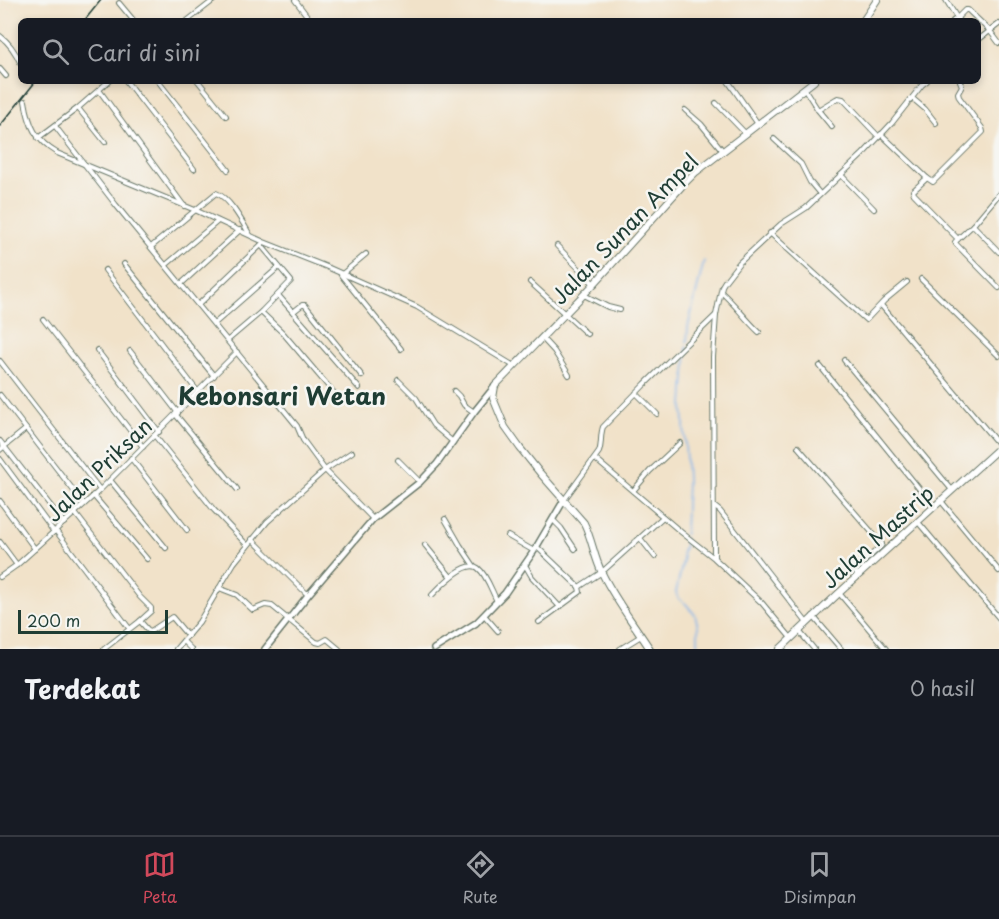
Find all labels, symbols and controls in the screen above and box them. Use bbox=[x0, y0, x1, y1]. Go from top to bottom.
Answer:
search box bbox=[18, 18, 981, 84]
icon: search bbox=[39, 35, 72, 68]
text: Cari di sini bbox=[87, 35, 200, 68]
street label: Jalan Sunan Ampel bbox=[543, 145, 705, 311]
district label: Kebonsari Wetan bbox=[178, 377, 386, 413]
street label: Jalan Priksan bbox=[37, 410, 159, 528]
street label: Jalan Mastrip bbox=[814, 477, 940, 595]
scale bar bbox=[18, 607, 168, 634]
text: 200 m bbox=[27, 608, 80, 632]
text: Terdekat bbox=[24, 669, 141, 708]
text: 0 hasil bbox=[910, 673, 975, 703]
tab: Peta bbox=[143, 848, 177, 908]
tab: Rute bbox=[463, 848, 498, 908]
tab: Disimpan bbox=[783, 848, 856, 908]

